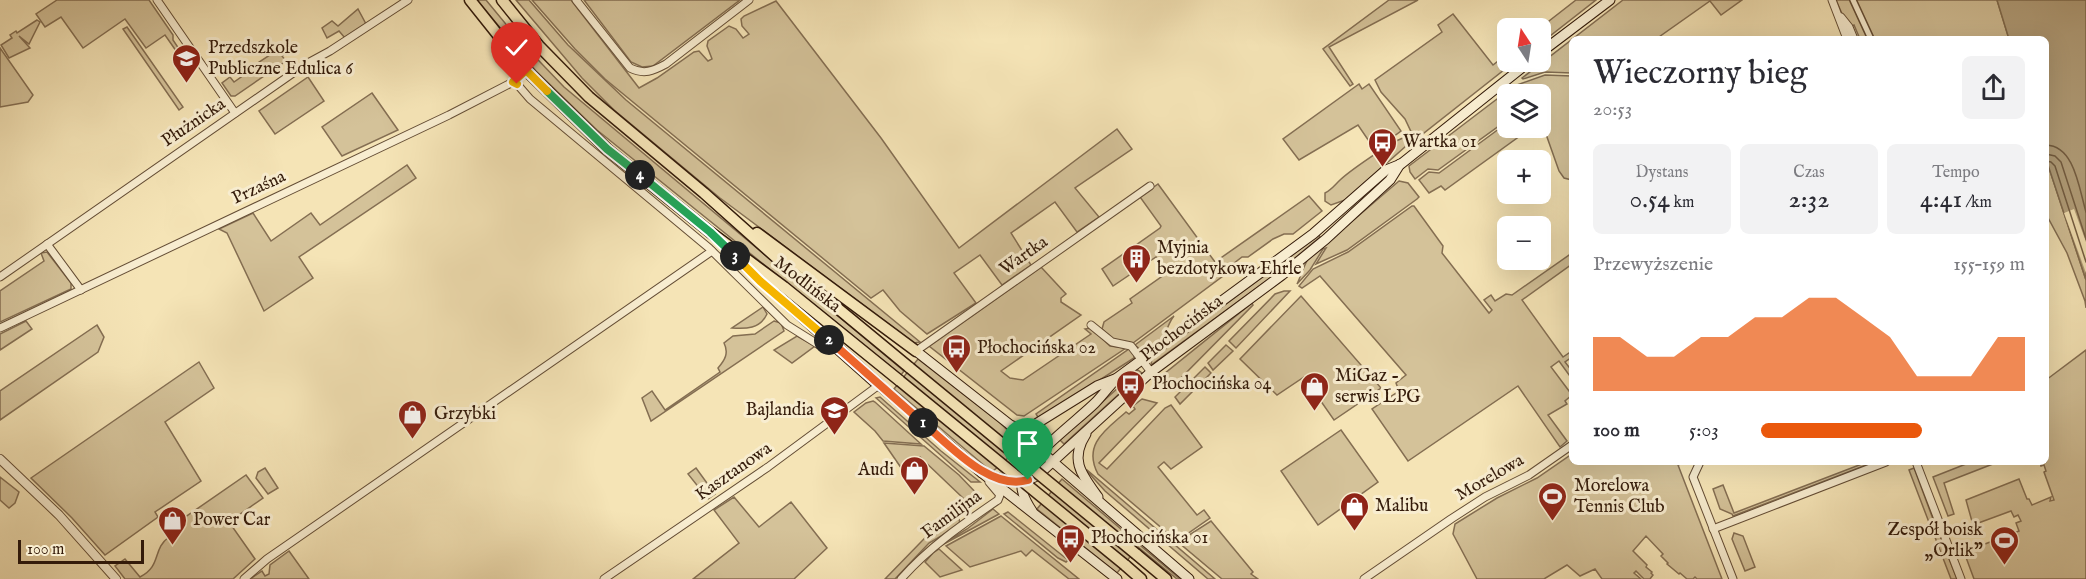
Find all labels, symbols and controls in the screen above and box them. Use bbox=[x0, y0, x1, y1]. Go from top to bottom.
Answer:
north arrow bbox=[1497, 18, 1551, 72]
map controls bbox=[1497, 18, 1551, 270]
pin bbox=[491, 22, 542, 84]
icon: check bbox=[500, 31, 533, 64]
place label: Przedszkole Publiczne Edulica 6 bbox=[208, 37, 353, 81]
school or university icon: Przedszkole Publiczne Edulica 6 bbox=[171, 42, 203, 84]
text: Wieczorny bieg bbox=[1593, 53, 1808, 95]
button: share bbox=[1962, 56, 2025, 119]
button: layers bbox=[1497, 84, 1551, 138]
street label: Płużnicka bbox=[158, 93, 231, 153]
text: 20:53 bbox=[1593, 97, 1632, 122]
bus stop icon: Wartka 01 bbox=[1366, 126, 1398, 168]
place label: Wartka 01 bbox=[1403, 131, 1476, 154]
button: + bbox=[1497, 150, 1551, 204]
pin: 4 bbox=[625, 160, 655, 190]
text: Dystans bbox=[1636, 163, 1688, 183]
text: Czas bbox=[1793, 163, 1825, 183]
text: Tempo bbox=[1932, 163, 1980, 183]
street label: Przaśna bbox=[228, 165, 290, 210]
text: 4 bbox=[636, 165, 644, 185]
text: 0.54 bbox=[1630, 183, 1670, 216]
text: 2:32 bbox=[1789, 183, 1829, 216]
text: 4:41 bbox=[1920, 183, 1962, 216]
text: km bbox=[1670, 193, 1694, 213]
text: /km bbox=[1962, 193, 1992, 213]
button: − bbox=[1497, 216, 1551, 270]
street label: Wartka bbox=[995, 231, 1053, 281]
place label: Myjnia bezdotykowa Ehrle bbox=[1157, 237, 1302, 281]
pin: 3 bbox=[720, 241, 750, 271]
building icon: Myjnia bezdotykowa Ehrle bbox=[1120, 242, 1152, 284]
text: 3 bbox=[732, 246, 738, 266]
street label: Modlińska bbox=[769, 252, 845, 319]
text: Przewyższenie bbox=[1593, 252, 1713, 277]
text: 155–159 m bbox=[1953, 252, 2025, 277]
street label: Płochocińska bbox=[1136, 290, 1228, 368]
pin: 2 bbox=[814, 325, 844, 355]
text: 2 bbox=[825, 330, 833, 350]
bus stop icon: Płochocińska 02 bbox=[940, 332, 972, 374]
place label: Płochocińska 02 bbox=[977, 337, 1096, 360]
place label: MiGaz - serwis LPG bbox=[1335, 365, 1421, 409]
bus stop icon: Płochocińska 04 bbox=[1115, 368, 1147, 410]
shop icon: MiGaz - serwis LPG bbox=[1298, 370, 1330, 412]
place label: Płochocińska 04 bbox=[1152, 373, 1272, 396]
school or university icon: Bajlandia bbox=[819, 394, 851, 436]
shop icon: Grzybki bbox=[397, 398, 429, 440]
place label: Bajlandia bbox=[746, 399, 814, 422]
place label: Grzybki bbox=[434, 403, 496, 426]
pin: 1 bbox=[908, 408, 938, 438]
text: 1 bbox=[920, 413, 926, 433]
pin bbox=[1002, 418, 1053, 480]
text: 100 m bbox=[1593, 418, 1640, 443]
text: 5:03 bbox=[1689, 418, 1719, 443]
icon: arrive bbox=[1011, 427, 1044, 460]
street label: Kasztanowa bbox=[691, 437, 777, 507]
street label: Morelowa bbox=[1452, 449, 1528, 507]
shop icon: Audi bbox=[899, 454, 931, 496]
place label: Audi bbox=[857, 459, 894, 482]
place label: Morelowa Tennis Club bbox=[1574, 475, 1665, 519]
sports icon: Morelowa Tennis Club bbox=[1537, 480, 1569, 522]
street label: Familijna bbox=[917, 485, 987, 545]
shop icon: Malibu bbox=[1338, 490, 1370, 532]
place label: Malibu bbox=[1375, 495, 1428, 518]
shop icon: Power Car bbox=[156, 504, 188, 546]
place label: Power Car bbox=[193, 509, 271, 532]
place label: Zespół boisk „Orlik” bbox=[1887, 519, 1983, 563]
bus stop icon: Płochocińska 01 bbox=[1054, 522, 1086, 564]
sports icon: Zespół boisk „Orlik” bbox=[1988, 524, 2020, 566]
place label: Płochocińska 01 bbox=[1091, 527, 1208, 550]
scale bar bbox=[18, 537, 144, 564]
text: 100 m bbox=[27, 540, 64, 560]

